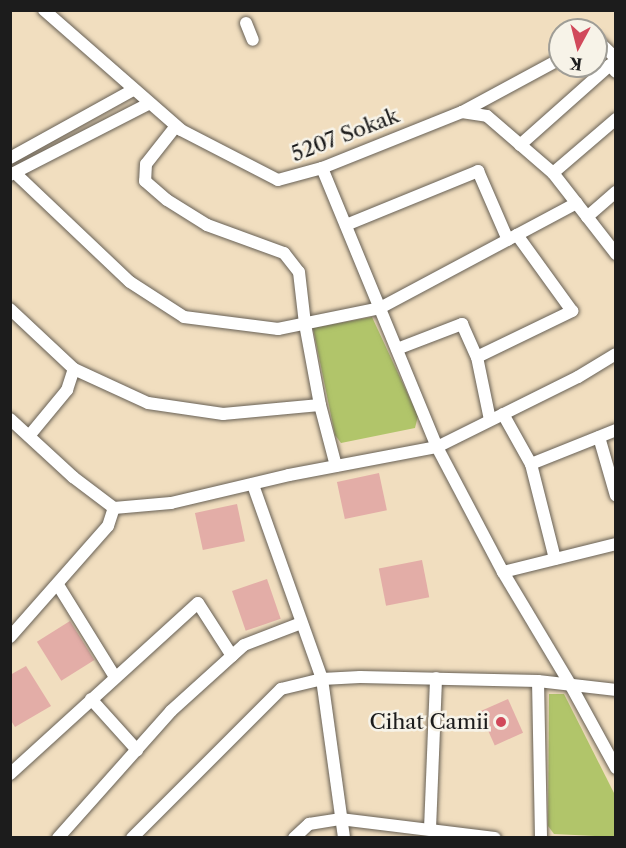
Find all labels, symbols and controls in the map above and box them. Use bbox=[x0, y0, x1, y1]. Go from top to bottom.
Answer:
north arrow bbox=[548, 18, 608, 78]
text: K bbox=[568, 53, 584, 75]
street label: 5207 Sokak bbox=[288, 103, 402, 167]
place label: Cihat Camii bbox=[370, 709, 489, 735]
marker: Cihat Camii bbox=[494, 715, 508, 729]

